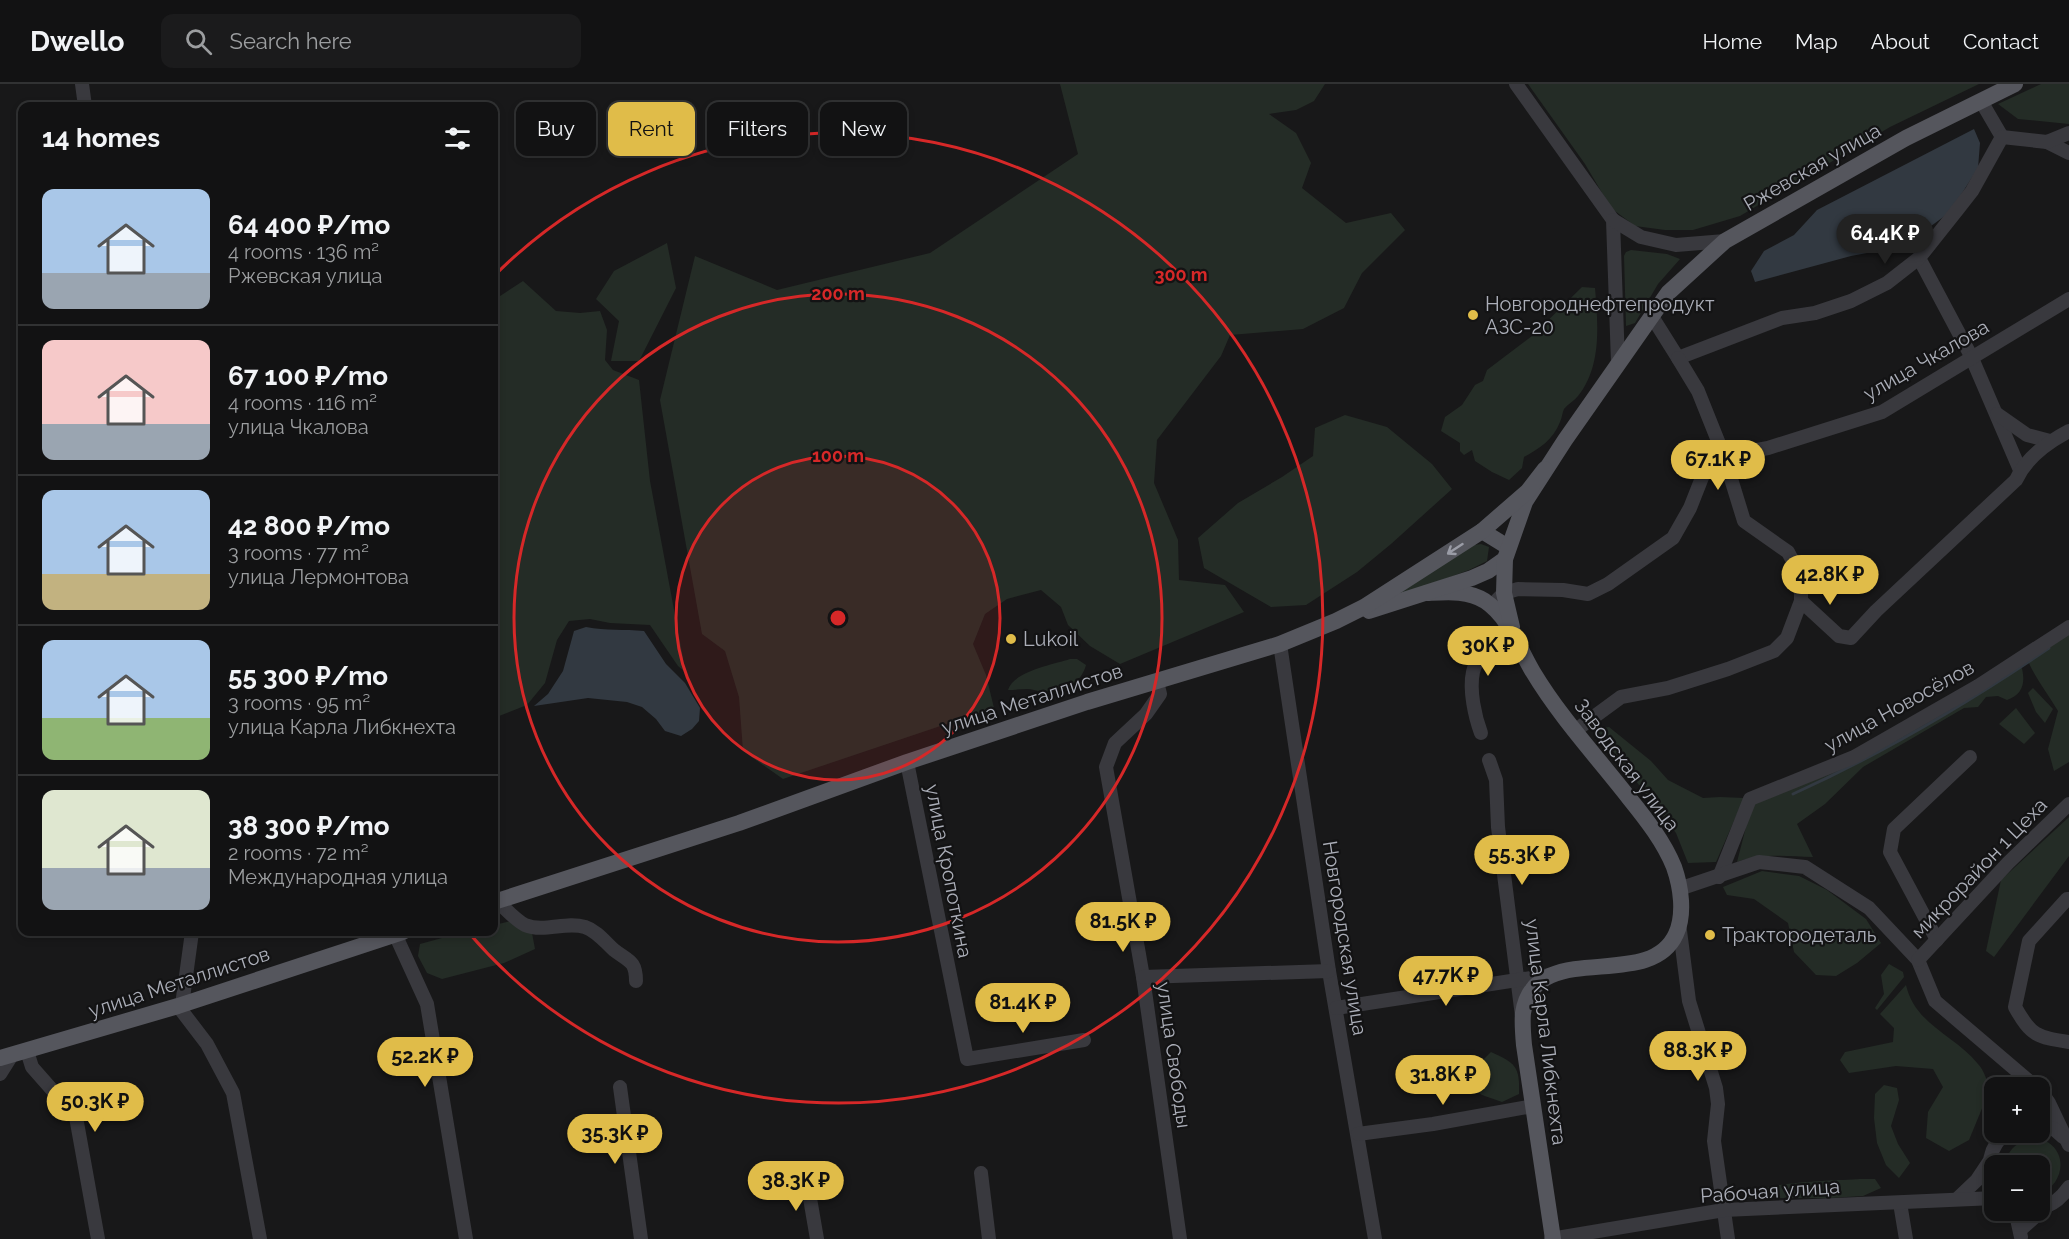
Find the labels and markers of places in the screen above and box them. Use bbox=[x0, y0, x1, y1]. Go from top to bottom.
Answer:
pin: 64.4K ₽ bbox=[1830, 214, 1940, 265]
place label: Новгороднефтепродукт АЗС-20 bbox=[1485, 292, 1715, 339]
marker: Новгороднефтепродукт АЗС-20 bbox=[1466, 308, 1480, 322]
pin: 67.1K ₽ bbox=[1663, 440, 1773, 491]
pin: 42.8K ₽ bbox=[1775, 555, 1885, 606]
centre of rings bbox=[828, 608, 848, 628]
pin: 30K ₽ bbox=[1446, 626, 1530, 677]
place label: Lukoil bbox=[1023, 627, 1079, 651]
marker: Lukoil bbox=[1004, 632, 1018, 646]
pin: 55.3K ₽ bbox=[1467, 835, 1577, 886]
pin: 81.5K ₽ bbox=[1068, 902, 1178, 953]
place label: Трактородеталь bbox=[1722, 923, 1877, 947]
marker: Трактородеталь bbox=[1703, 928, 1717, 942]
pin: 47.7K ₽ bbox=[1391, 956, 1501, 1007]
pin: 81.4K ₽ bbox=[968, 983, 1078, 1034]
pin: 88.3K ₽ bbox=[1643, 1031, 1753, 1082]
pin: 52.2K ₽ bbox=[370, 1037, 480, 1088]
pin: 31.8K ₽ bbox=[1388, 1055, 1498, 1106]
pin: 50.3K ₽ bbox=[40, 1082, 150, 1133]
pin: 35.3K ₽ bbox=[560, 1114, 670, 1165]
pin: 38.3K ₽ bbox=[741, 1161, 851, 1212]

